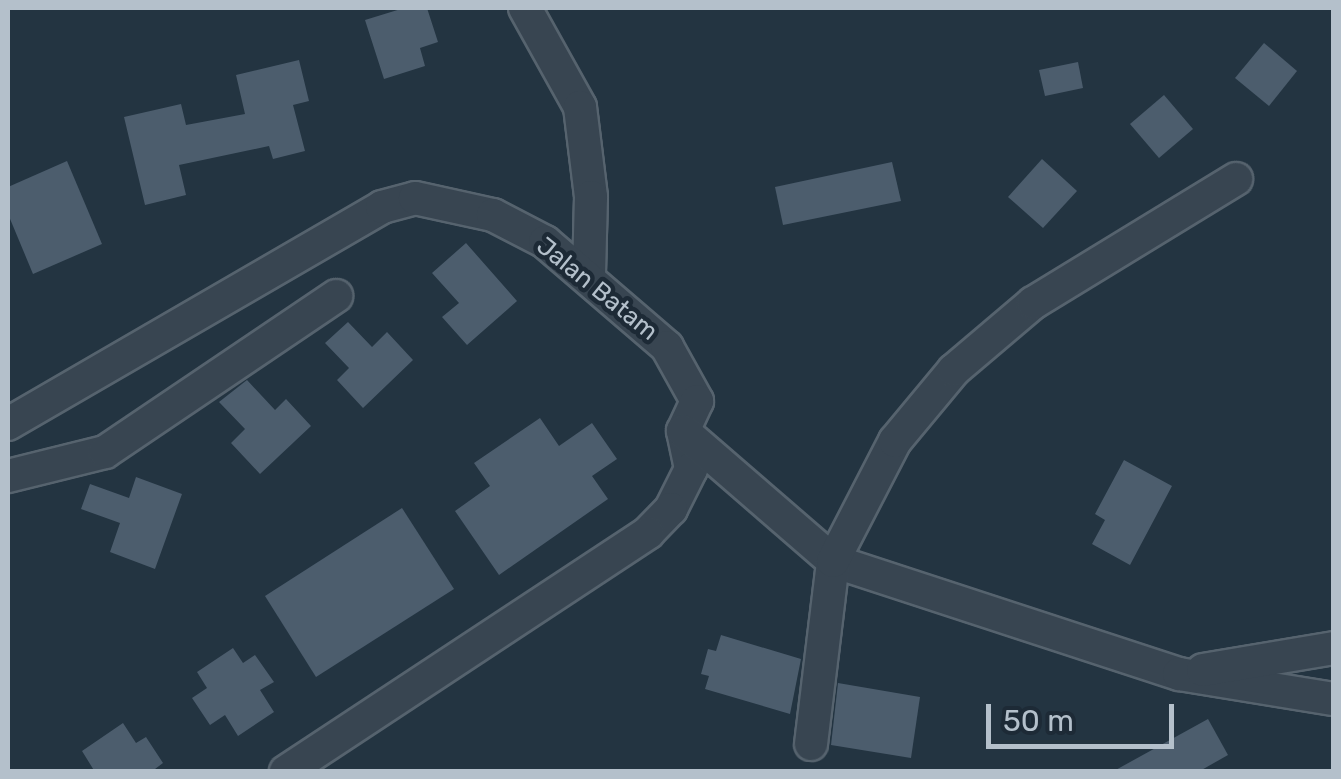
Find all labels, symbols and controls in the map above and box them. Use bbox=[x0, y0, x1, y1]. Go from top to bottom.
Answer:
street label: Jalan Batam bbox=[530, 231, 664, 347]
scale bar bbox=[991, 684, 1178, 746]
text: 50 m bbox=[1003, 703, 1074, 739]

